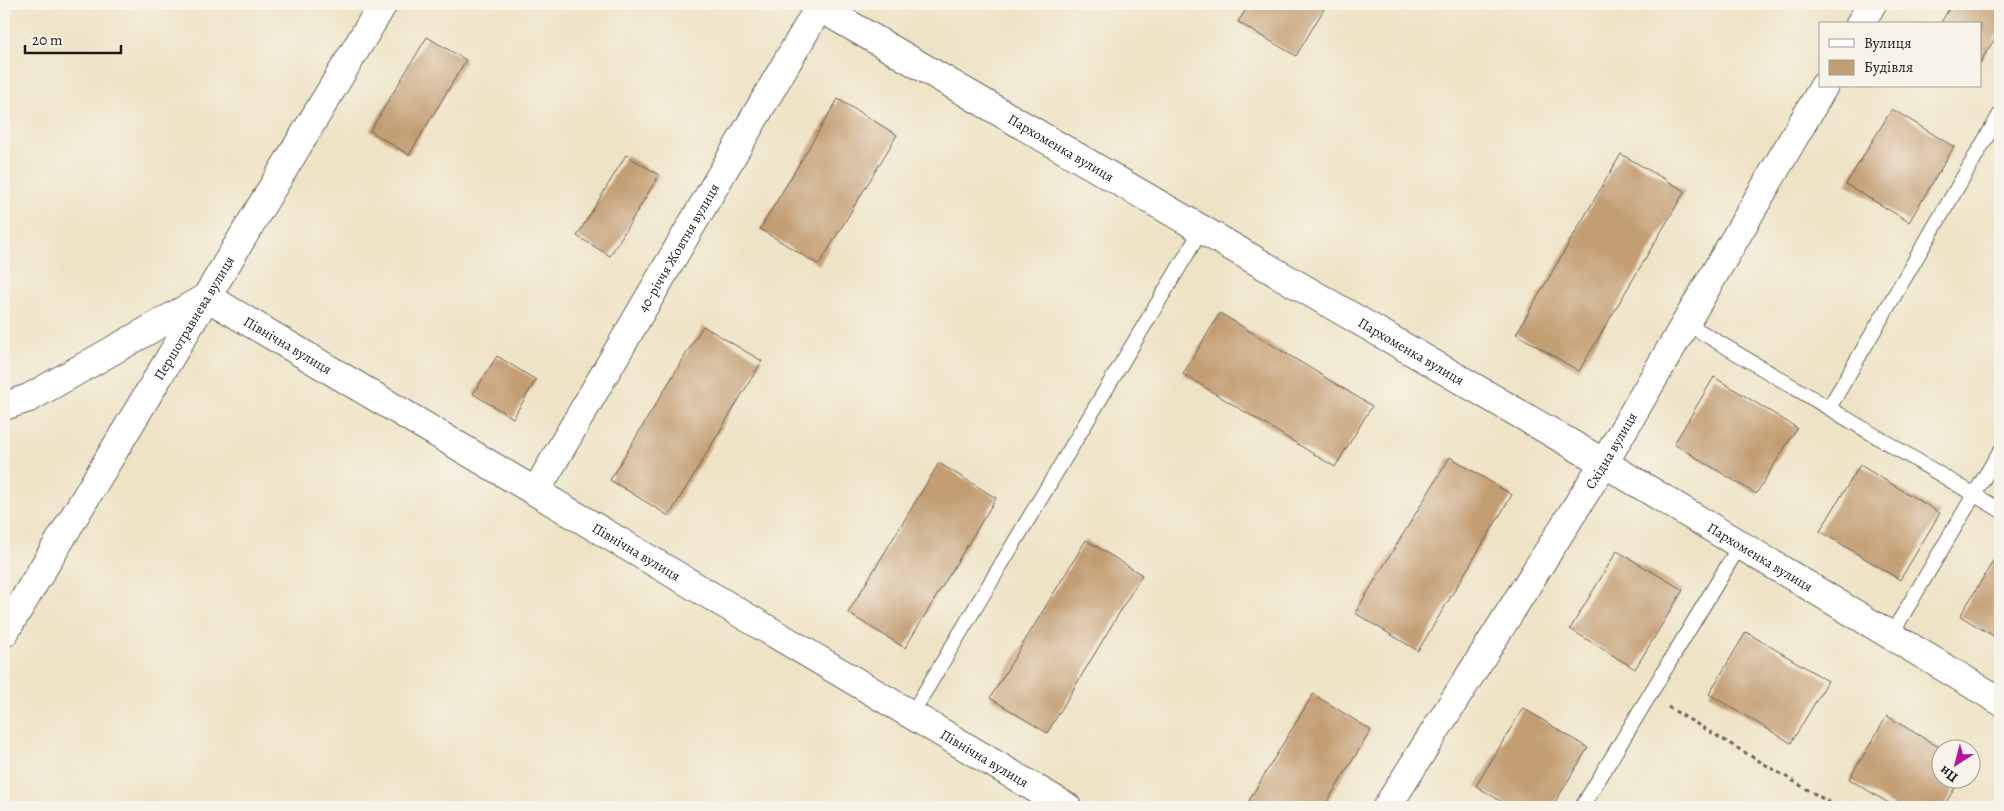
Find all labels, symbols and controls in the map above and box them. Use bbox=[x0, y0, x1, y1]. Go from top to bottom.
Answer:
scale bar bbox=[25, 22, 121, 54]
legend bbox=[1819, 22, 1982, 88]
text: 20 m bbox=[32, 30, 63, 50]
text: Вулиця bbox=[1864, 33, 1911, 53]
text: Будівля bbox=[1864, 57, 1913, 77]
street label: Пархоменка вулиця bbox=[1004, 110, 1118, 187]
street label: 40-річчя Жовтня вулиця bbox=[634, 180, 724, 316]
street label: Першотравнева вулиця bbox=[150, 252, 239, 384]
street label: Північна вулиця bbox=[240, 312, 335, 379]
street label: Пархоменка вулиця bbox=[1354, 313, 1468, 390]
street label: Східна вулиця bbox=[1581, 409, 1642, 493]
street label: Північна вулиця bbox=[588, 518, 684, 586]
street label: Пархоменка вулиця bbox=[1704, 518, 1816, 596]
street label: Північна вулиця bbox=[937, 725, 1032, 792]
north arrow bbox=[1932, 738, 1982, 788]
text: Пн bbox=[1936, 761, 1962, 787]

